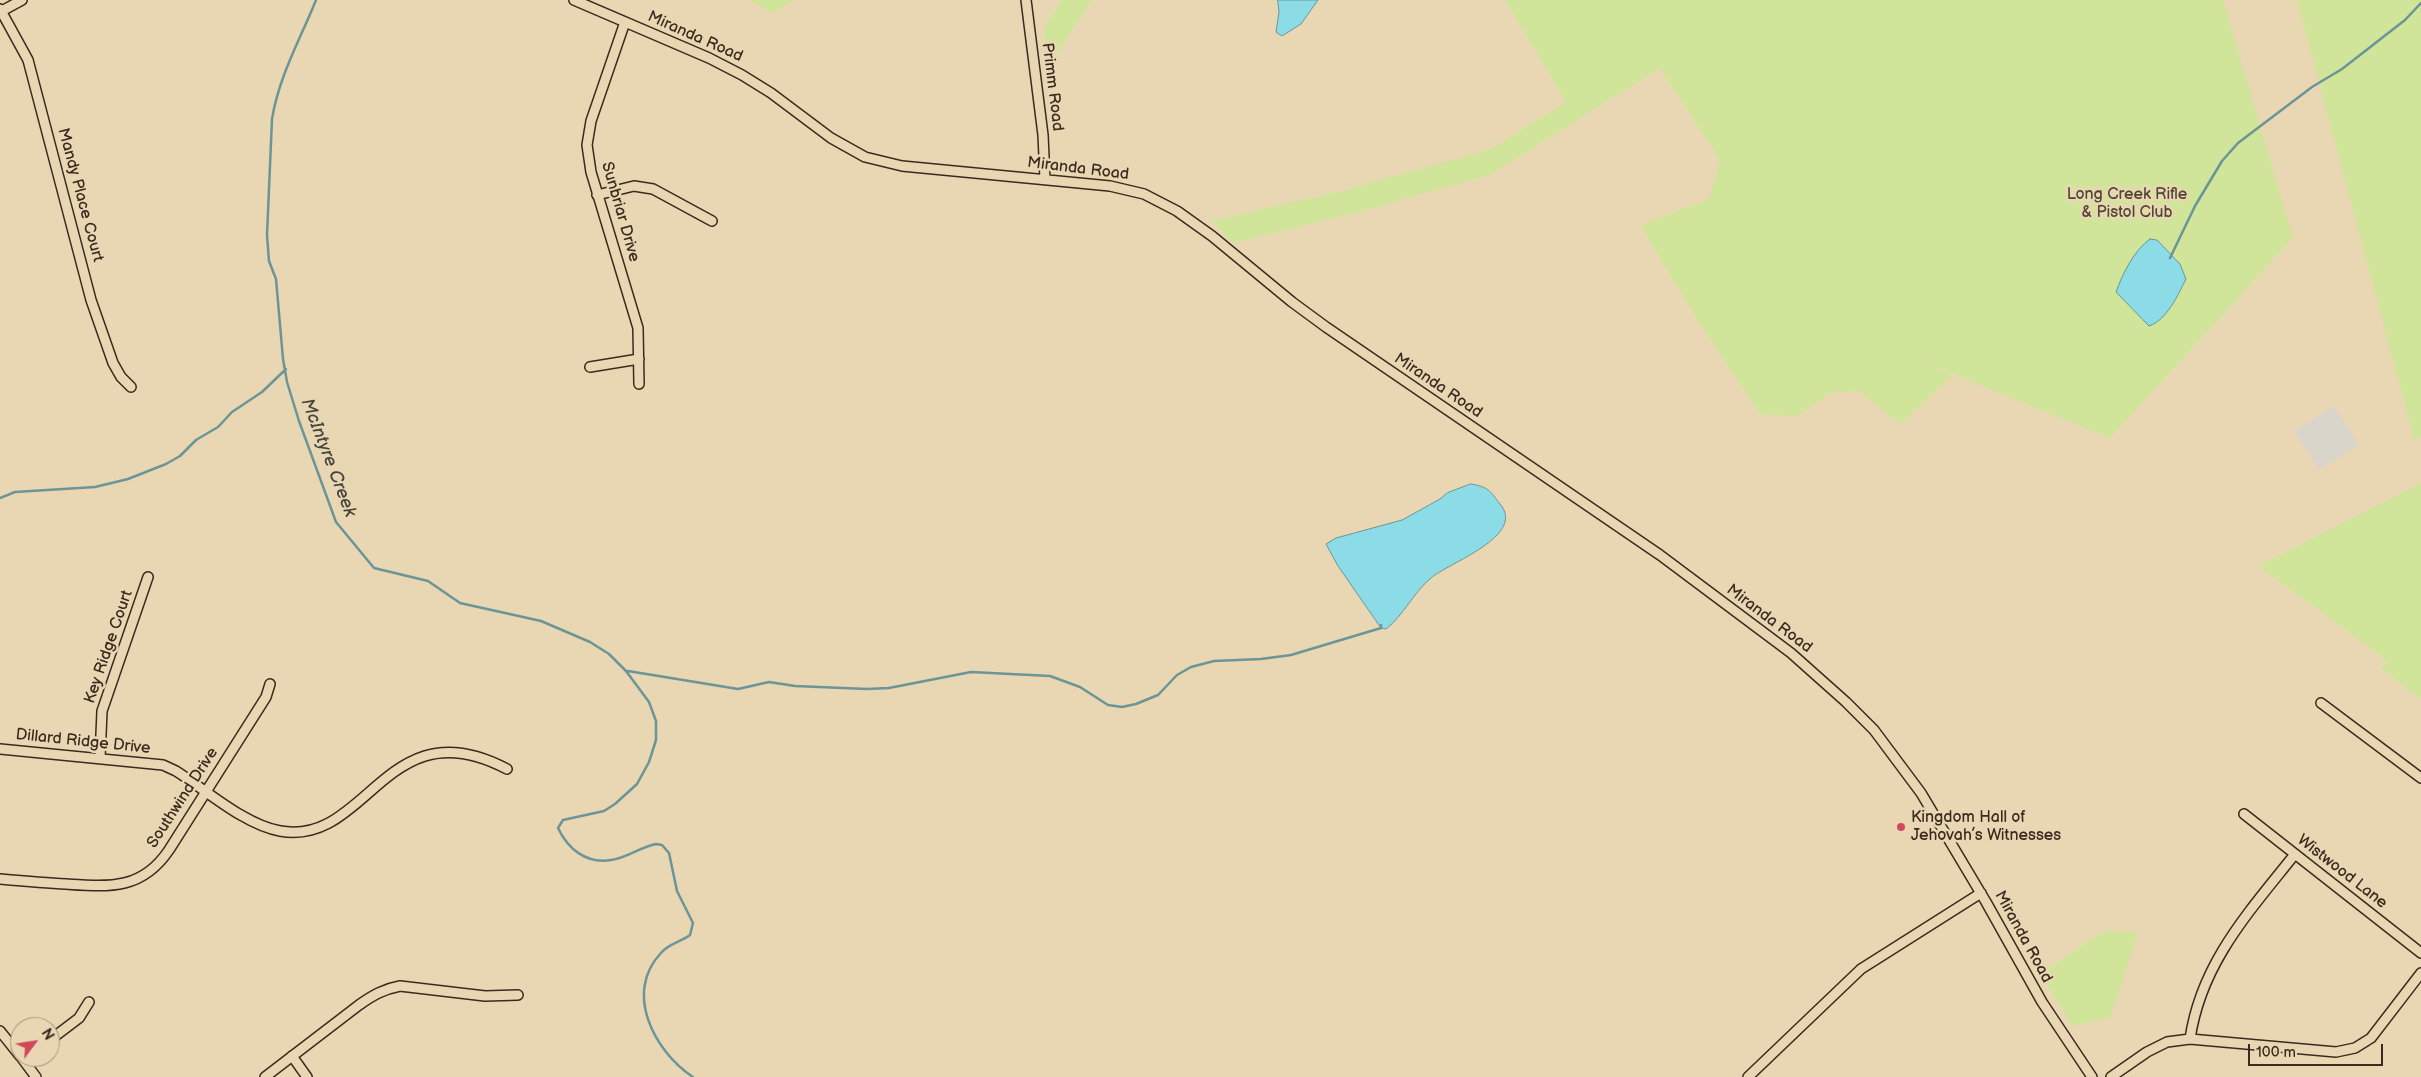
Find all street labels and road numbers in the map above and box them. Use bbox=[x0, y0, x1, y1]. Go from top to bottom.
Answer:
street label: Miranda Road bbox=[644, 7, 746, 67]
street label: Primm Road bbox=[1037, 42, 1067, 132]
street label: Mandy Place Court bbox=[53, 126, 107, 264]
street label: Miranda Road bbox=[1026, 153, 1130, 185]
street label: Sunbriar Drive bbox=[597, 160, 643, 264]
street label: Miranda Road bbox=[1390, 349, 1486, 423]
street label: Miranda Road bbox=[1722, 581, 1816, 657]
street label: Key Ridge Court bbox=[81, 588, 137, 706]
street label: Dillard Ridge Drive bbox=[15, 725, 151, 759]
street label: Southwind Drive bbox=[143, 744, 223, 852]
street label: Wistwood Lane bbox=[2293, 831, 2391, 913]
street label: Miranda Road bbox=[1990, 888, 2056, 986]

